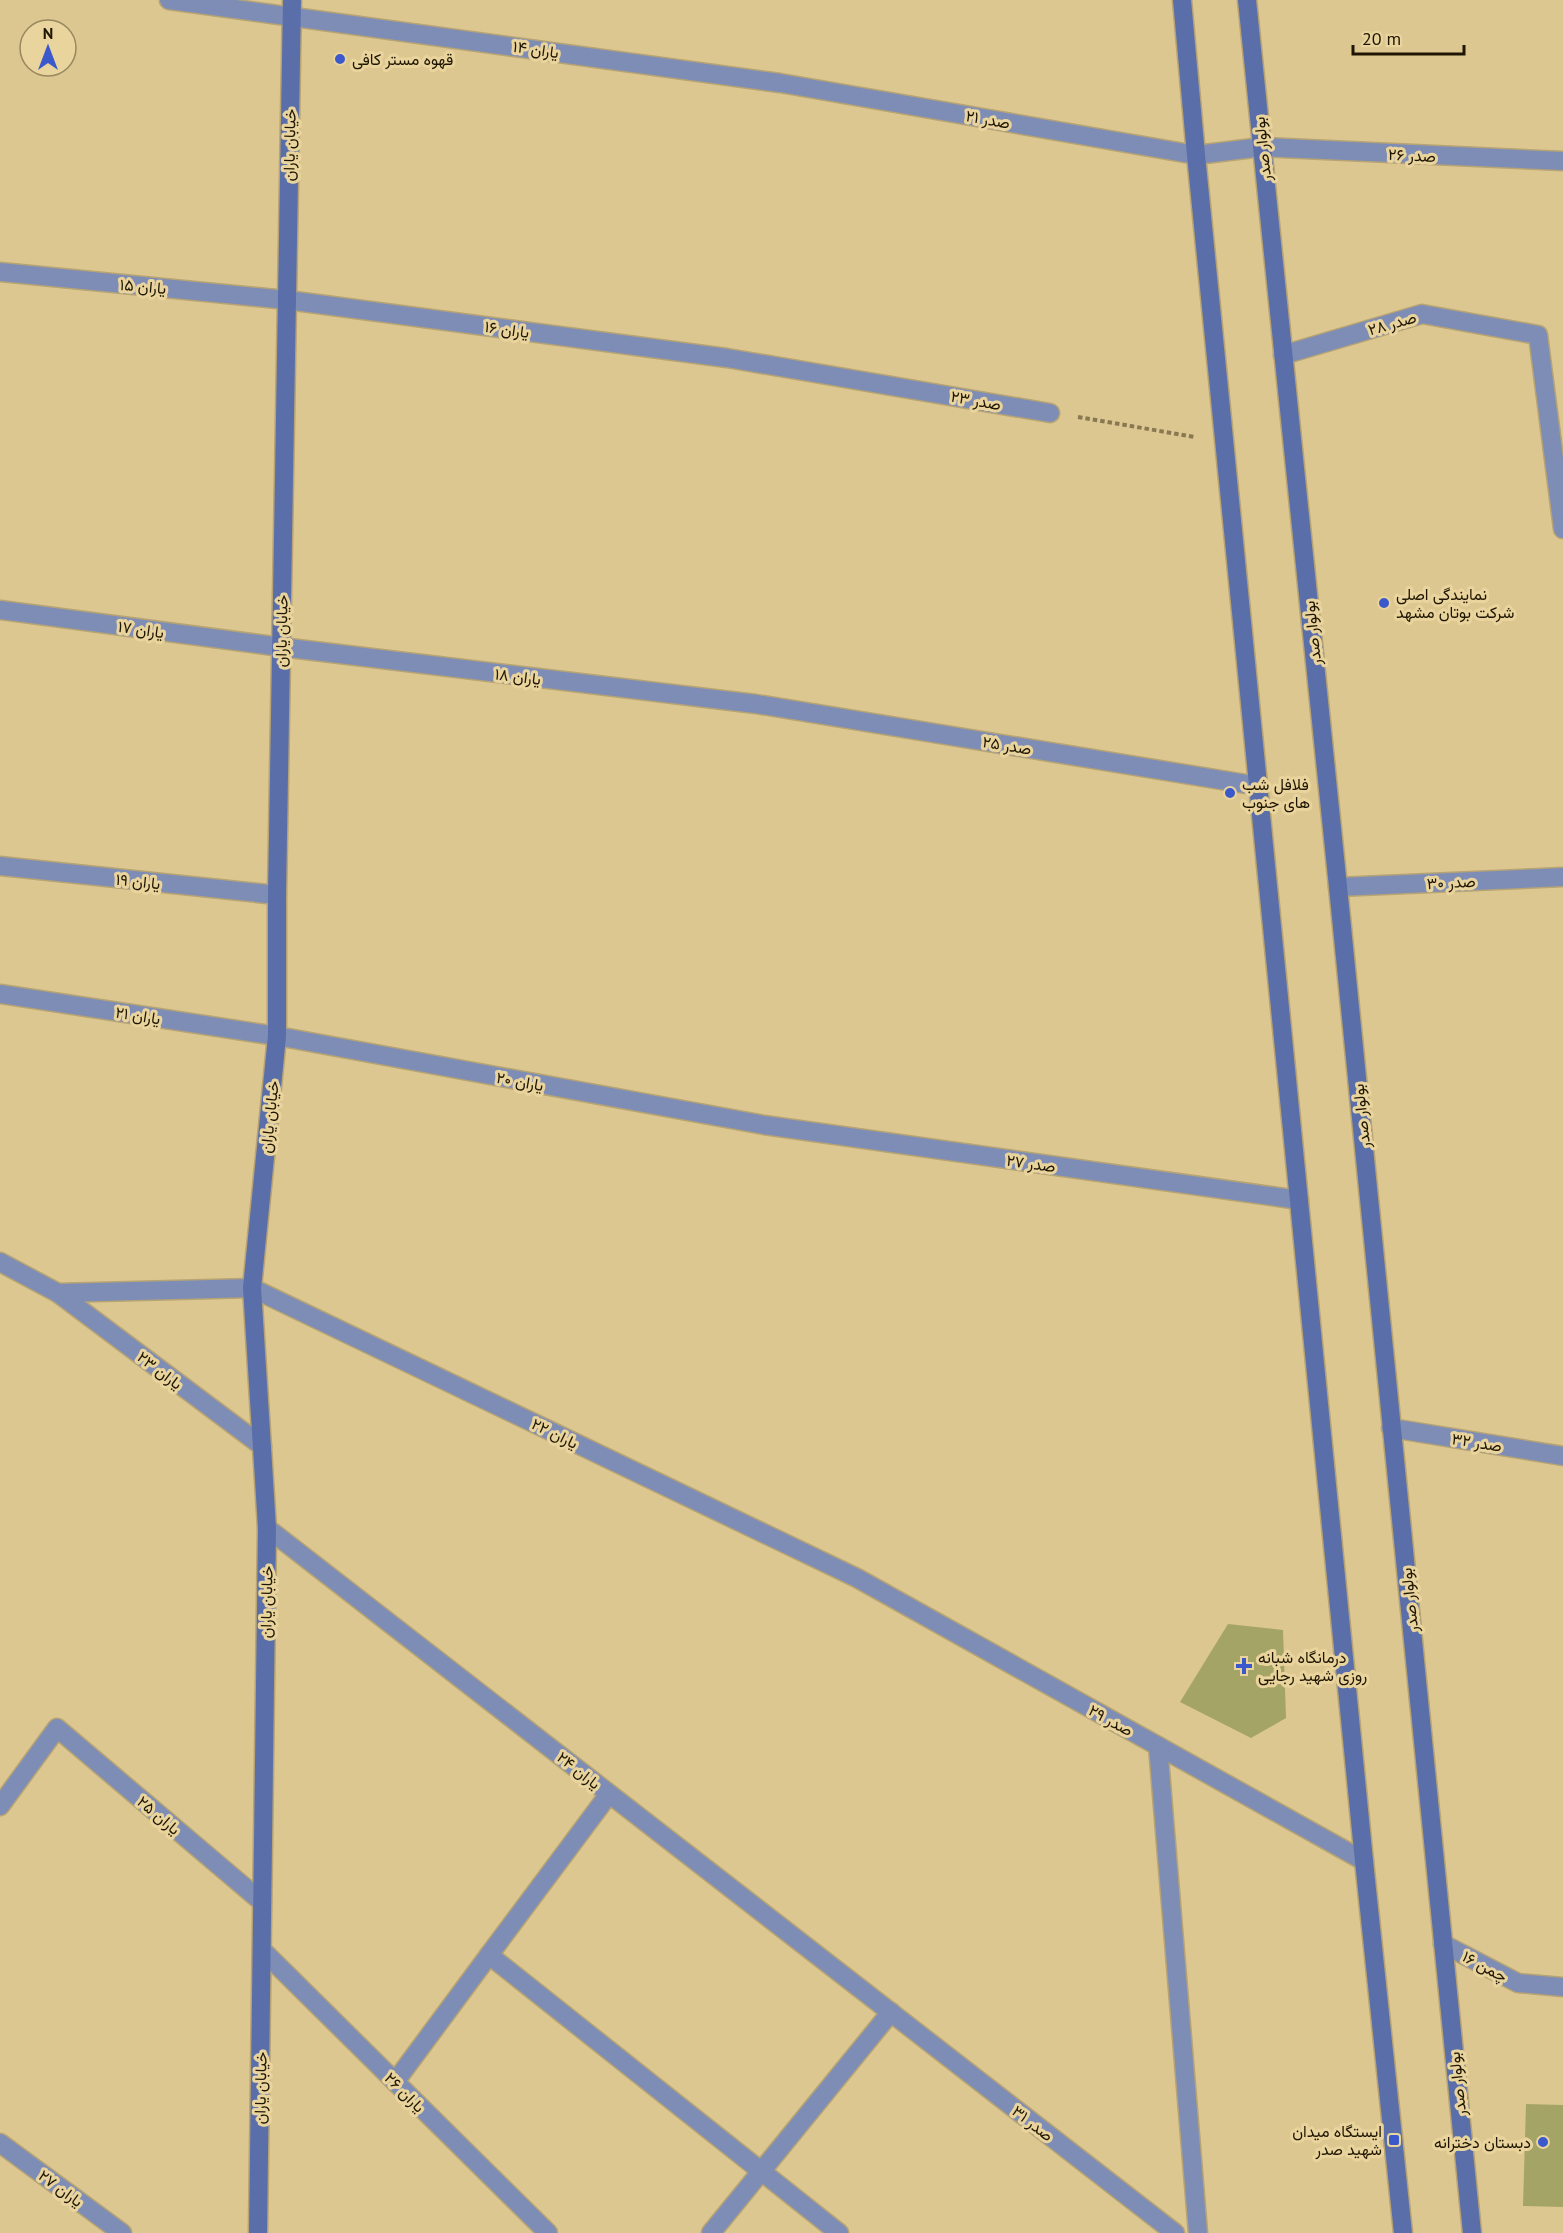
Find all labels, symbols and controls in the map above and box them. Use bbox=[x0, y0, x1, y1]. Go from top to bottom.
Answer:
north arrow bbox=[18, 18, 78, 78]
scale bar bbox=[1353, 18, 1464, 56]
text: N bbox=[43, 23, 53, 43]
text: 20 m bbox=[1362, 27, 1401, 50]
street label: یاران ۱۴ bbox=[512, 36, 560, 63]
place label: قهوه مستر کافی bbox=[352, 49, 453, 70]
marker: قهوه مستر کافی bbox=[333, 52, 347, 66]
street label: صدر ۲۱ bbox=[964, 105, 1012, 134]
street label: خیابان یاران bbox=[278, 108, 301, 182]
street label: بولوار صدر bbox=[1249, 116, 1276, 183]
street label: صدر ۲۶ bbox=[1388, 144, 1436, 167]
street label: یاران ۱۵ bbox=[119, 274, 167, 299]
street label: صدر ۲۸ bbox=[1365, 307, 1419, 340]
street label: یاران ۱۶ bbox=[483, 316, 531, 343]
street label: صدر ۲۳ bbox=[949, 386, 1003, 415]
place label: نمایندگی اصلی شرکت بوتان مشهد bbox=[1396, 584, 1515, 623]
street label: خیابان یاران bbox=[270, 594, 293, 668]
marker: نمایندگی اصلی شرکت بوتان مشهد bbox=[1377, 596, 1391, 610]
street label: بولوار صدر bbox=[1299, 600, 1326, 667]
street label: یاران ۱۷ bbox=[116, 616, 165, 643]
street label: یاران ۱۸ bbox=[494, 663, 542, 690]
street label: صدر ۲۵ bbox=[981, 731, 1033, 760]
place label: فلافل شب های جنوب bbox=[1242, 774, 1310, 813]
marker: فلافل شب های جنوب bbox=[1223, 786, 1237, 800]
street label: یاران ۱۹ bbox=[115, 869, 161, 894]
street label: صدر ۳۰ bbox=[1426, 871, 1476, 894]
street label: یاران ۲۱ bbox=[114, 1002, 162, 1029]
street label: یاران ۲۰ bbox=[495, 1067, 545, 1096]
street label: خیابان یاران bbox=[255, 1079, 284, 1154]
street label: بولوار صدر bbox=[1348, 1083, 1375, 1150]
street label: صدر ۲۷ bbox=[1005, 1150, 1057, 1177]
street label: یاران ۲۳ bbox=[133, 1347, 187, 1394]
street label: یاران ۲۲ bbox=[528, 1413, 581, 1454]
street label: صدر ۳۲ bbox=[1450, 1428, 1504, 1457]
street label: خیابان یاران bbox=[255, 1565, 278, 1639]
street label: بولوار صدر bbox=[1396, 1567, 1423, 1634]
place label: درمانگاه شبانه روزی شهید رجایی bbox=[1258, 1647, 1367, 1686]
marker: درمانگاه شبانه روزی شهید رجایی bbox=[1235, 1657, 1253, 1675]
street label: صدر ۲۹ bbox=[1085, 1700, 1137, 1741]
street label: یاران ۲۴ bbox=[553, 1747, 605, 1794]
street label: یاران ۲۵ bbox=[133, 1791, 185, 1840]
street label: چمن ۱۶ bbox=[1458, 1946, 1511, 1988]
street label: خیابان یاران bbox=[249, 2051, 272, 2125]
street label: بولوار صدر bbox=[1444, 2051, 1471, 2118]
street label: یاران ۲۶ bbox=[380, 2068, 429, 2117]
street label: صدر ۳۱ bbox=[1008, 2101, 1058, 2146]
place label: ایستگاه میدان شهید صدر bbox=[1292, 2121, 1382, 2160]
place label: دبستان دخترانه bbox=[1434, 2132, 1531, 2153]
marker: ایستگاه میدان شهید صدر bbox=[1387, 2133, 1401, 2147]
marker: دبستان دخترانه bbox=[1536, 2135, 1550, 2149]
street label: یاران ۲۷ bbox=[34, 2165, 87, 2212]

